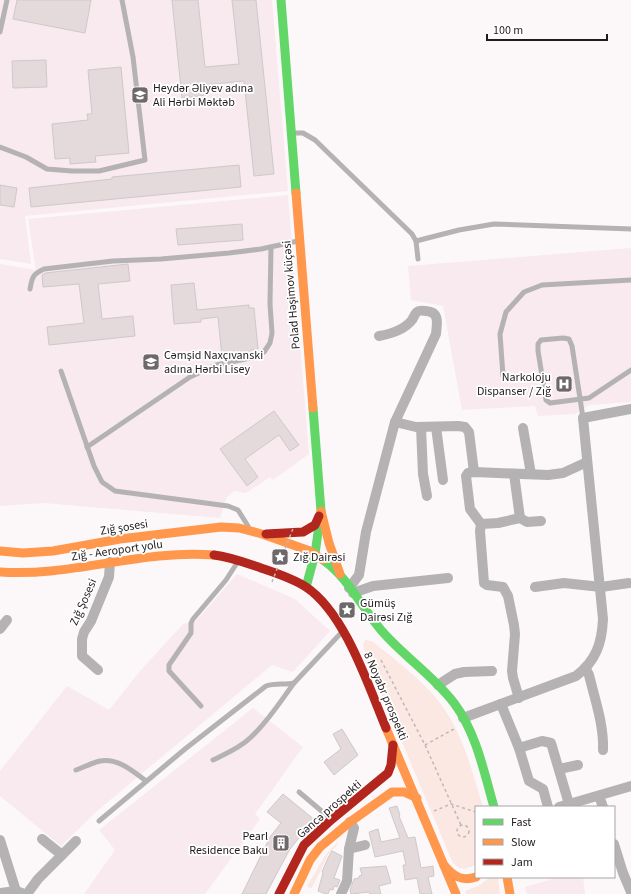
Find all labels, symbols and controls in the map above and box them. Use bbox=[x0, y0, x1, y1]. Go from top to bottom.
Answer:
scale bar bbox=[487, 16, 607, 42]
text: 100 m bbox=[493, 22, 523, 39]
place label: Heydər Əliyev adına Ali Hərbi Məktəb bbox=[153, 80, 253, 111]
school or university icon: Heydər Əliyev adına Ali Hərbi Məktəb bbox=[130, 85, 150, 105]
street label: Polad Həşimov küçəsi bbox=[278, 240, 305, 350]
place label: Cəmşid Naxçıvanski adına Hərbi Lisey bbox=[164, 347, 263, 378]
school or university icon: Cəmşid Naxçıvanski adına Hərbi Lisey bbox=[141, 352, 161, 372]
place label: Narkoloju Dispanser / Zığ bbox=[477, 369, 551, 400]
hospital icon: Narkoloju Dispanser / Zığ bbox=[554, 374, 574, 394]
street label: Zığ şosesi bbox=[99, 515, 149, 540]
street label: Zığ - Aeroport yolu bbox=[70, 536, 164, 565]
place icon: Zığ Dairəsi bbox=[270, 547, 290, 567]
place label: Zığ Dairəsi bbox=[293, 549, 345, 566]
street label: Zığ Şosesi bbox=[66, 576, 101, 628]
place label: Gümüş Dairəsi Zığ bbox=[360, 595, 412, 626]
place icon: Gümüş Dairəsi Zığ bbox=[337, 600, 357, 620]
street label: 8 Noyabr prospekti bbox=[359, 649, 412, 743]
street label: Gəncə prospekti bbox=[293, 776, 366, 842]
legend bbox=[475, 806, 615, 878]
text: Fast bbox=[511, 814, 531, 831]
place label: Pearl Residence Baku bbox=[189, 828, 268, 859]
building icon: Pearl Residence Baku bbox=[271, 833, 291, 853]
text: Slow bbox=[511, 834, 536, 851]
text: Jam bbox=[511, 854, 533, 871]

